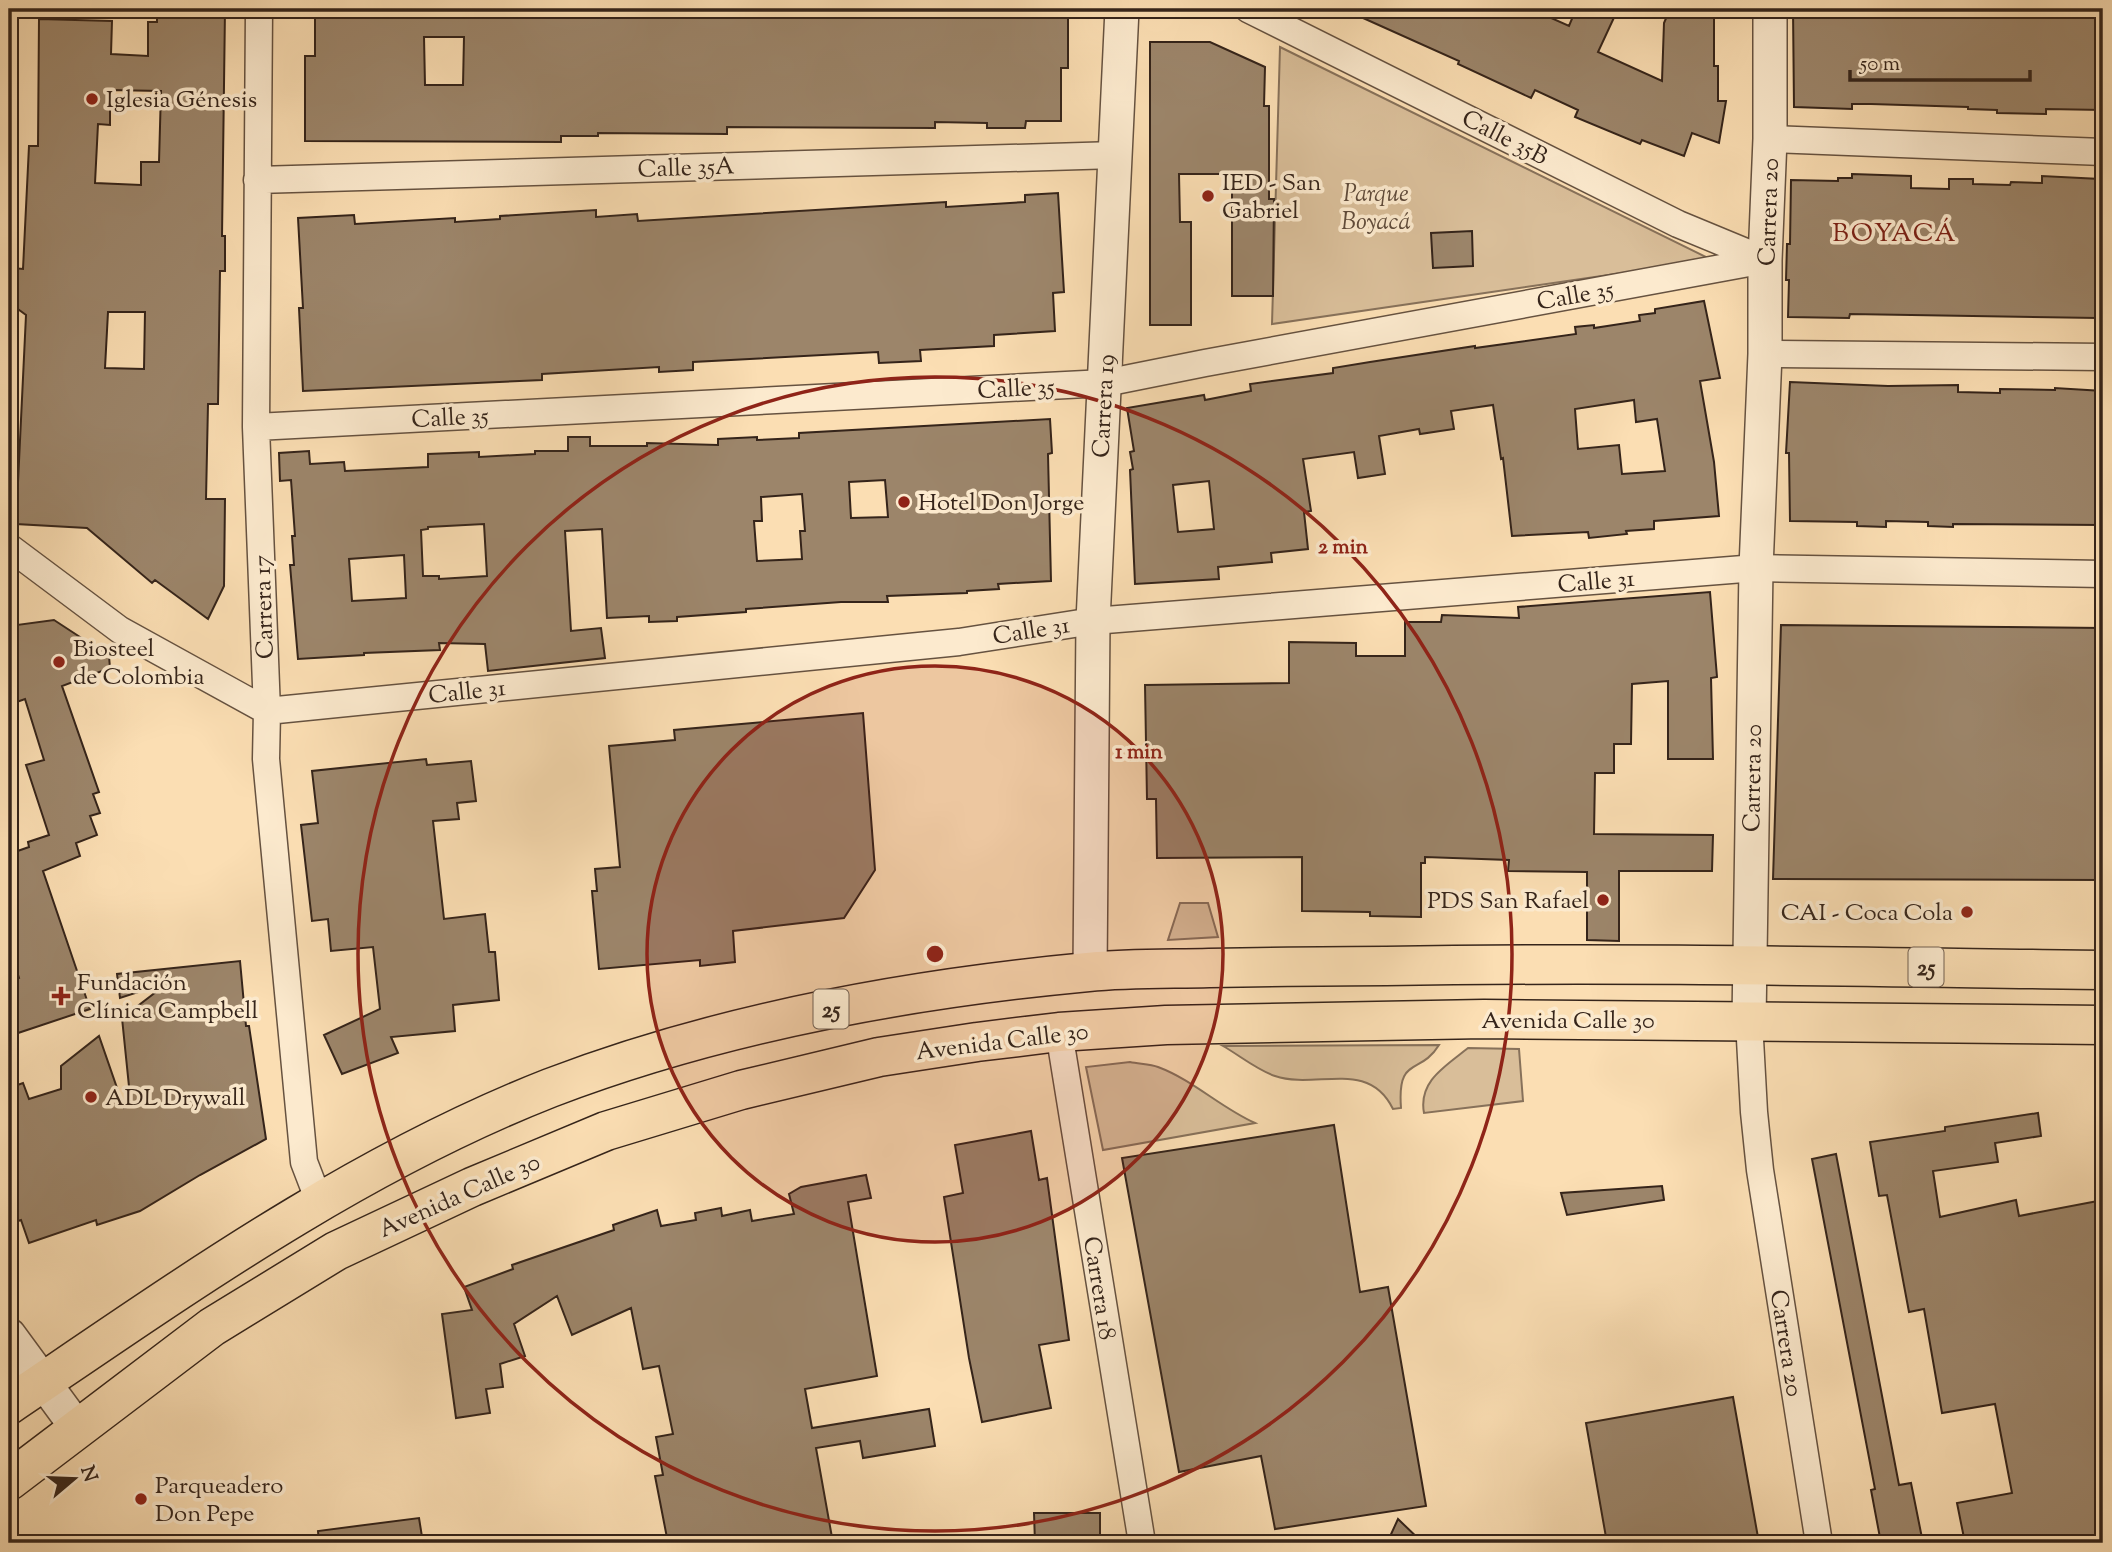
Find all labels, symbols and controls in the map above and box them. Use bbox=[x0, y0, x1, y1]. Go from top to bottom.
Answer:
scale bar bbox=[1850, 38, 2030, 82]
text: 50 m bbox=[1859, 50, 1900, 80]
place label: Iglesia Génesis bbox=[106, 84, 257, 118]
marker: Iglesia Génesis bbox=[84, 91, 100, 107]
street label: Calle 35B bbox=[1455, 103, 1553, 175]
street label: Calle 35A bbox=[637, 150, 736, 188]
street label: Carrera 20 bbox=[1751, 157, 1789, 267]
place label: IED - San Gabriel bbox=[1222, 167, 1321, 229]
park label: Parque Boyacá bbox=[1341, 178, 1411, 240]
marker: IED - San Gabriel bbox=[1200, 188, 1216, 204]
district label: BOYACÁ bbox=[1832, 216, 1958, 253]
street label: Calle 35 bbox=[1534, 274, 1616, 320]
street label: Carrera 19 bbox=[1085, 353, 1125, 459]
street label: Calle 35 bbox=[977, 371, 1056, 409]
street label: Calle 35 bbox=[411, 400, 490, 438]
place label: Hotel Don Jorge bbox=[918, 487, 1084, 521]
marker: Hotel Don Jorge bbox=[896, 494, 912, 510]
text: 2 min bbox=[1318, 533, 1369, 563]
street label: Carrera 17 bbox=[246, 554, 284, 660]
street label: Calle 31 bbox=[1556, 563, 1636, 603]
street label: Calle 31 bbox=[990, 609, 1072, 655]
place label: Biosteel de Colombia bbox=[73, 633, 205, 695]
marker: Biosteel de Colombia bbox=[51, 654, 67, 670]
street label: Calle 31 bbox=[427, 672, 507, 714]
street label: Carrera 20 bbox=[1736, 724, 1772, 832]
text: 1 min bbox=[1115, 738, 1163, 768]
place label: PDS San Rafael bbox=[1427, 885, 1589, 919]
marker: PDS San Rafael bbox=[1595, 892, 1611, 908]
place label: CAI - Coca Cola bbox=[1781, 897, 1953, 931]
marker: CAI - Coca Cola bbox=[1959, 904, 1975, 920]
centre of rings bbox=[923, 942, 947, 966]
road number: 25 bbox=[1909, 948, 1944, 986]
place label: Fundación Clínica Campbell bbox=[77, 967, 258, 1029]
marker: Fundación Clínica Campbell bbox=[51, 986, 71, 1006]
road number: 25 bbox=[814, 990, 848, 1028]
street label: Avenida Calle 30 bbox=[1481, 1005, 1655, 1039]
street label: Avenida Calle 30 bbox=[914, 1016, 1090, 1070]
place label: ADL Drywall bbox=[105, 1082, 246, 1116]
marker: ADL Drywall bbox=[83, 1089, 99, 1105]
street label: Avenida Calle 30 bbox=[374, 1146, 546, 1248]
street label: Carrera 18 bbox=[1073, 1234, 1123, 1342]
street label: Carrera 20 bbox=[1760, 1287, 1810, 1399]
north arrow bbox=[38, 1444, 108, 1514]
text: N bbox=[72, 1463, 103, 1486]
place label: Parqueadero Don Pepe bbox=[155, 1470, 283, 1532]
marker: Parqueadero Don Pepe bbox=[133, 1491, 149, 1507]

